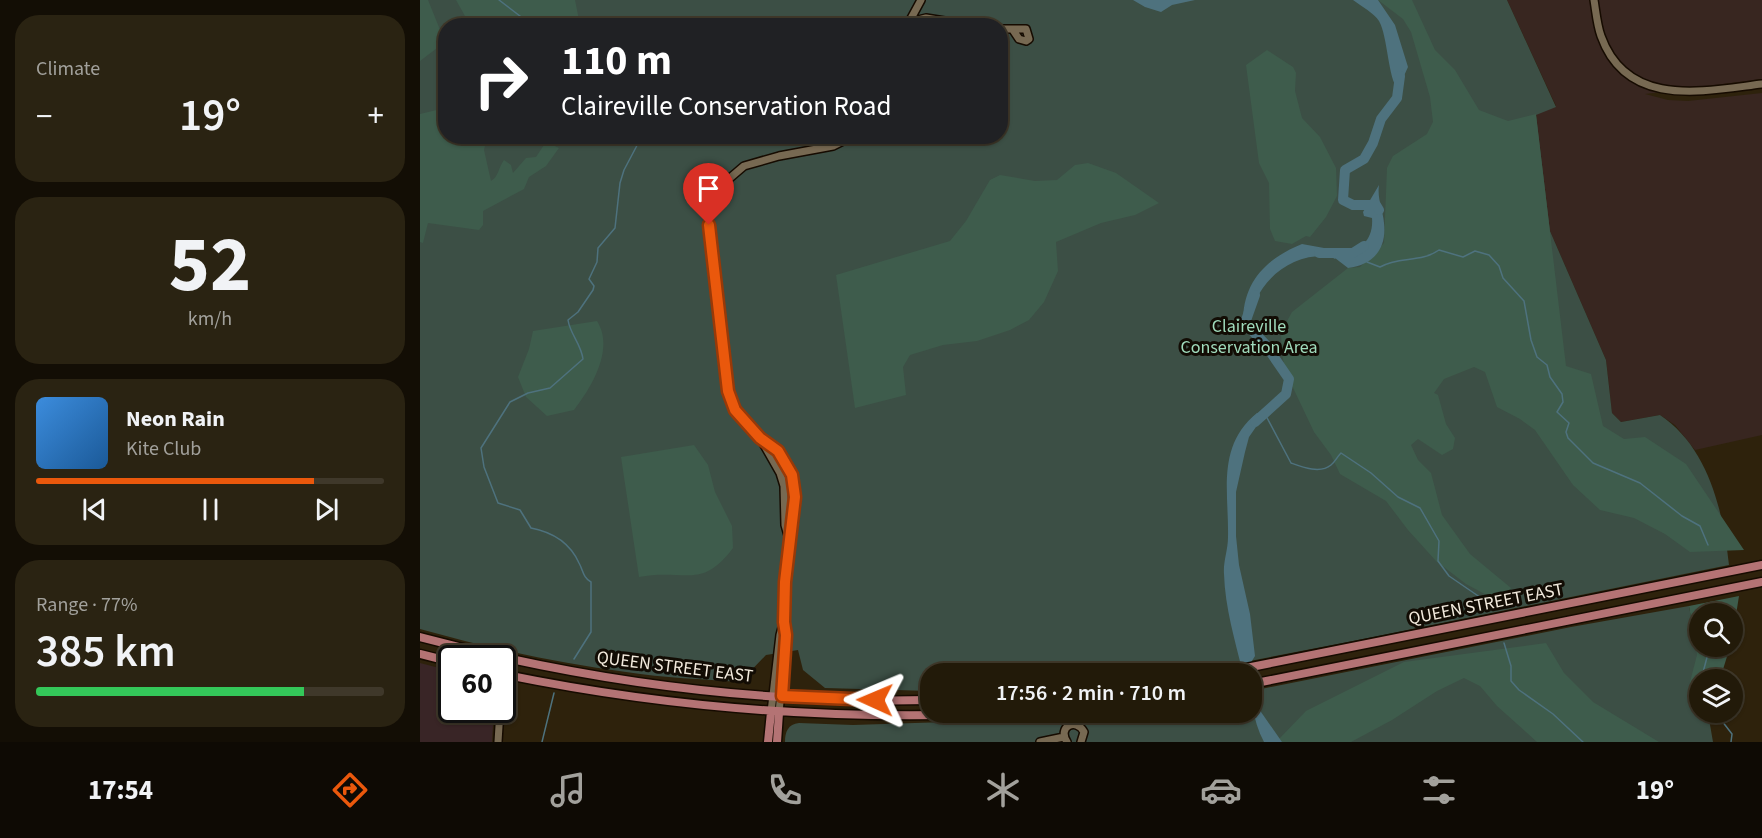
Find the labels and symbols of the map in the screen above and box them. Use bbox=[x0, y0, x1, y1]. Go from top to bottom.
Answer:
pin bbox=[683, 163, 734, 225]
park label: Claireville Conservation Area bbox=[1180, 314, 1318, 360]
street label: QUEEN STREET EAST bbox=[1406, 577, 1566, 631]
speed limit sign: 60 bbox=[438, 645, 516, 723]
street label: QUEEN STREET EAST bbox=[595, 645, 755, 689]
position arrow bbox=[843, 668, 907, 732]

